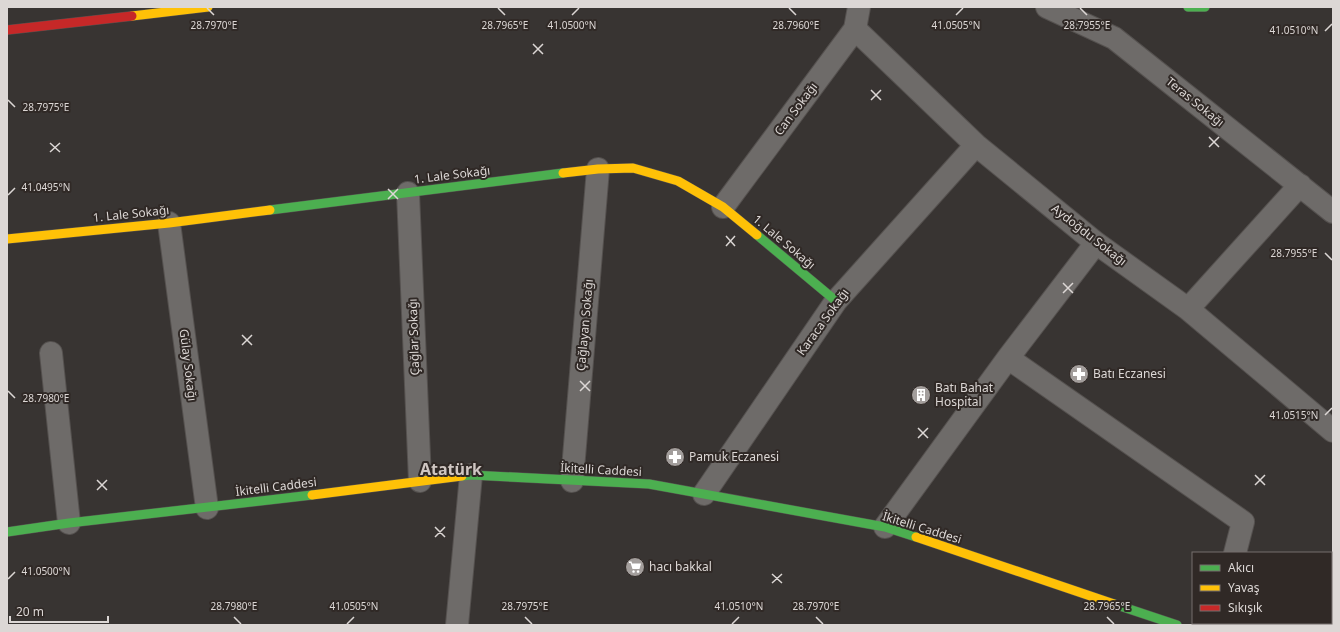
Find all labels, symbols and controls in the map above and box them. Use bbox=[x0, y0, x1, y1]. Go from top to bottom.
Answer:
text: 28.7970°E bbox=[191, 18, 237, 32]
text: 28.7965°E bbox=[482, 18, 528, 32]
text: 41.0500°N bbox=[548, 18, 596, 32]
text: 28.7960°E bbox=[773, 18, 819, 32]
text: 41.0505°N bbox=[932, 18, 980, 32]
text: 28.7955°E bbox=[1064, 18, 1110, 32]
text: 41.0510°N bbox=[1270, 23, 1318, 37]
street label: Teras Sokağı bbox=[1163, 73, 1228, 130]
street label: Can Sokağı bbox=[770, 79, 821, 139]
text: 28.7975°E bbox=[23, 100, 69, 114]
street label: 1. Lale Sokağı bbox=[413, 161, 491, 188]
text: 41.0495°N bbox=[22, 180, 70, 194]
street label: Aydoğdu Sokağı bbox=[1048, 200, 1130, 269]
street label: 1. Lale Sokağı bbox=[92, 201, 170, 226]
street label: 1. Lale Sokağı bbox=[749, 210, 819, 273]
text: 28.7955°E bbox=[1271, 246, 1317, 260]
street label: Çağlayan Sokağı bbox=[572, 278, 597, 372]
street label: Karaca Sokağı bbox=[793, 285, 853, 359]
street label: Çağlar Sokağı bbox=[404, 298, 423, 376]
street label: Gülay Sokağı bbox=[176, 328, 201, 402]
pharmacy icon: Batı Eczanesi bbox=[1068, 363, 1090, 385]
place label: Batı Eczanesi bbox=[1093, 365, 1166, 382]
place label: Batı Bahat Hospital bbox=[935, 379, 994, 410]
building icon: Batı Bahat Hospital bbox=[910, 384, 932, 406]
text: 28.7980°E bbox=[23, 391, 69, 405]
text: 41.0515°N bbox=[1270, 408, 1318, 422]
pharmacy icon: Pamuk Eczanesi bbox=[664, 446, 686, 468]
place label: Pamuk Eczanesi bbox=[689, 448, 779, 465]
district label: Atatürk bbox=[420, 458, 482, 480]
street label: İkitelli Caddesi bbox=[560, 459, 642, 480]
street label: İkitelli Caddesi bbox=[234, 473, 318, 500]
street label: İkitelli Caddesi bbox=[881, 507, 964, 548]
legend bbox=[1192, 552, 1332, 624]
supermarket icon: hacı bakkal bbox=[624, 556, 646, 578]
place label: hacı bakkal bbox=[649, 558, 712, 575]
text: Akıcı bbox=[1228, 559, 1254, 576]
text: 41.0500°N bbox=[22, 564, 70, 578]
text: Yavaş bbox=[1228, 579, 1260, 596]
scale bar bbox=[10, 598, 108, 624]
text: 28.7980°E bbox=[211, 599, 257, 613]
text: 41.0505°N bbox=[330, 599, 378, 613]
text: 28.7975°E bbox=[502, 599, 548, 613]
text: 41.0510°N bbox=[715, 599, 763, 613]
text: 28.7970°E bbox=[793, 599, 839, 613]
text: 28.7965°E bbox=[1084, 599, 1130, 613]
text: Sıkışık bbox=[1228, 599, 1263, 616]
text: 20 m bbox=[16, 603, 44, 620]

